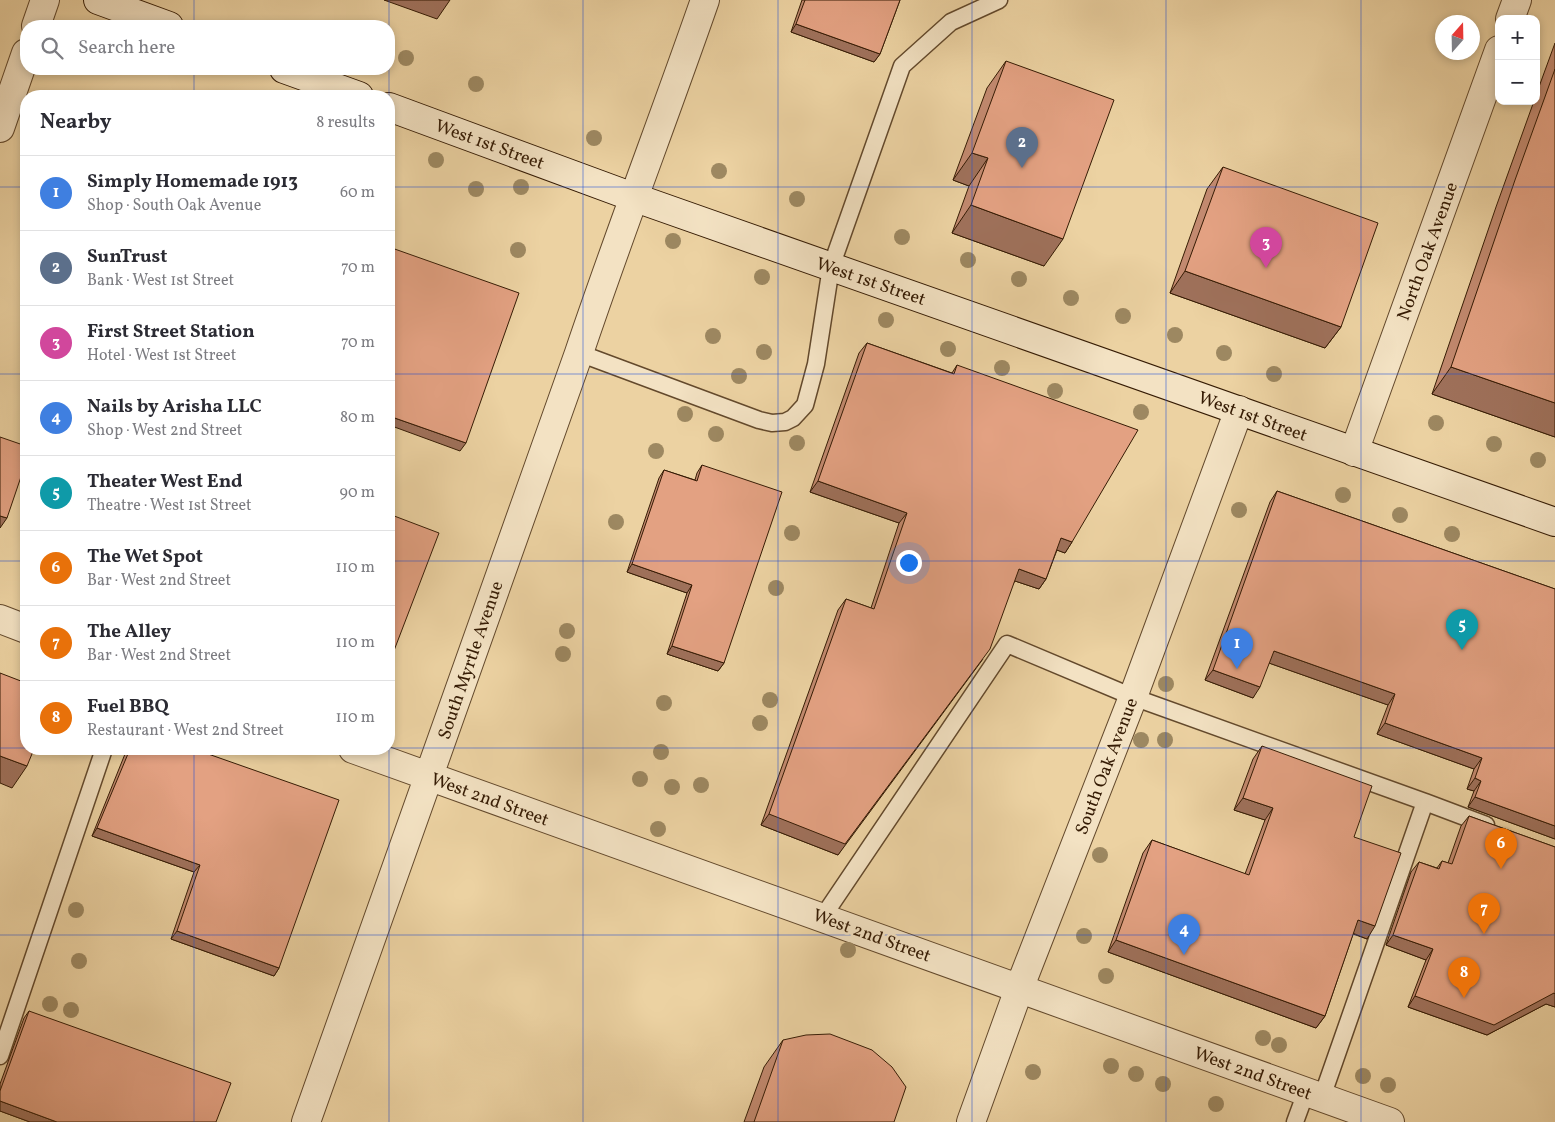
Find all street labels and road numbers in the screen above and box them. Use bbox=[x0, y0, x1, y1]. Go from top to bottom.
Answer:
street label: West 1st Street bbox=[431, 114, 548, 177]
street label: North Oak Avenue bbox=[1392, 179, 1465, 324]
street label: West 1st Street bbox=[812, 252, 929, 313]
street label: West 1st Street bbox=[1194, 386, 1311, 449]
street label: South Myrtle Avenue bbox=[433, 578, 510, 743]
street label: South Oak Avenue bbox=[1070, 694, 1145, 839]
street label: West 2nd Street bbox=[427, 767, 552, 833]
street label: West 2nd Street bbox=[809, 903, 934, 969]
street label: West 2nd Street bbox=[1190, 1041, 1315, 1107]

